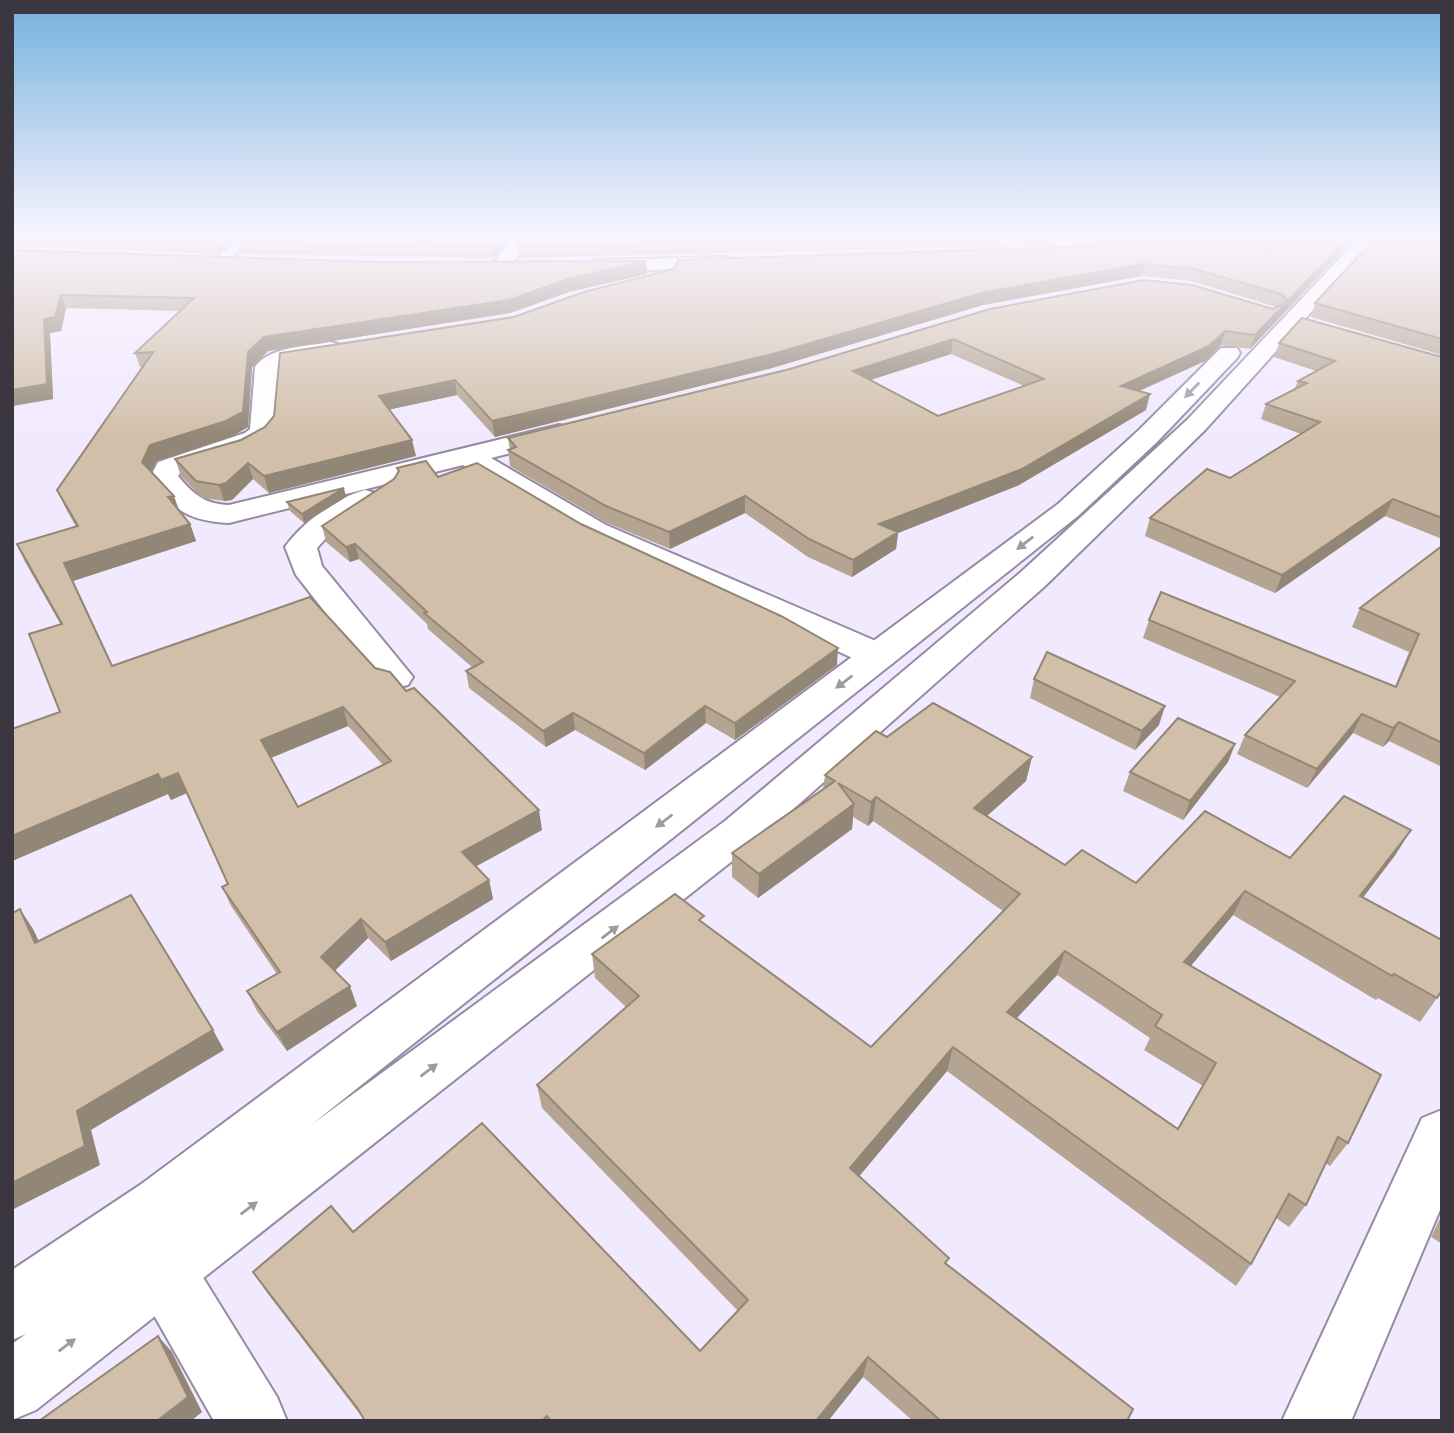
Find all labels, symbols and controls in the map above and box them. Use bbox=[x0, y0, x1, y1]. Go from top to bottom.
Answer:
one-way arrow bbox=[1183, 381, 1200, 398]
one-way arrow bbox=[1016, 536, 1034, 551]
one-way arrow bbox=[836, 675, 854, 690]
one-way arrow bbox=[655, 813, 673, 827]
one-way arrow bbox=[601, 925, 619, 939]
one-way arrow bbox=[420, 1063, 439, 1077]
one-way arrow bbox=[239, 1201, 258, 1215]
one-way arrow bbox=[58, 1338, 76, 1352]

